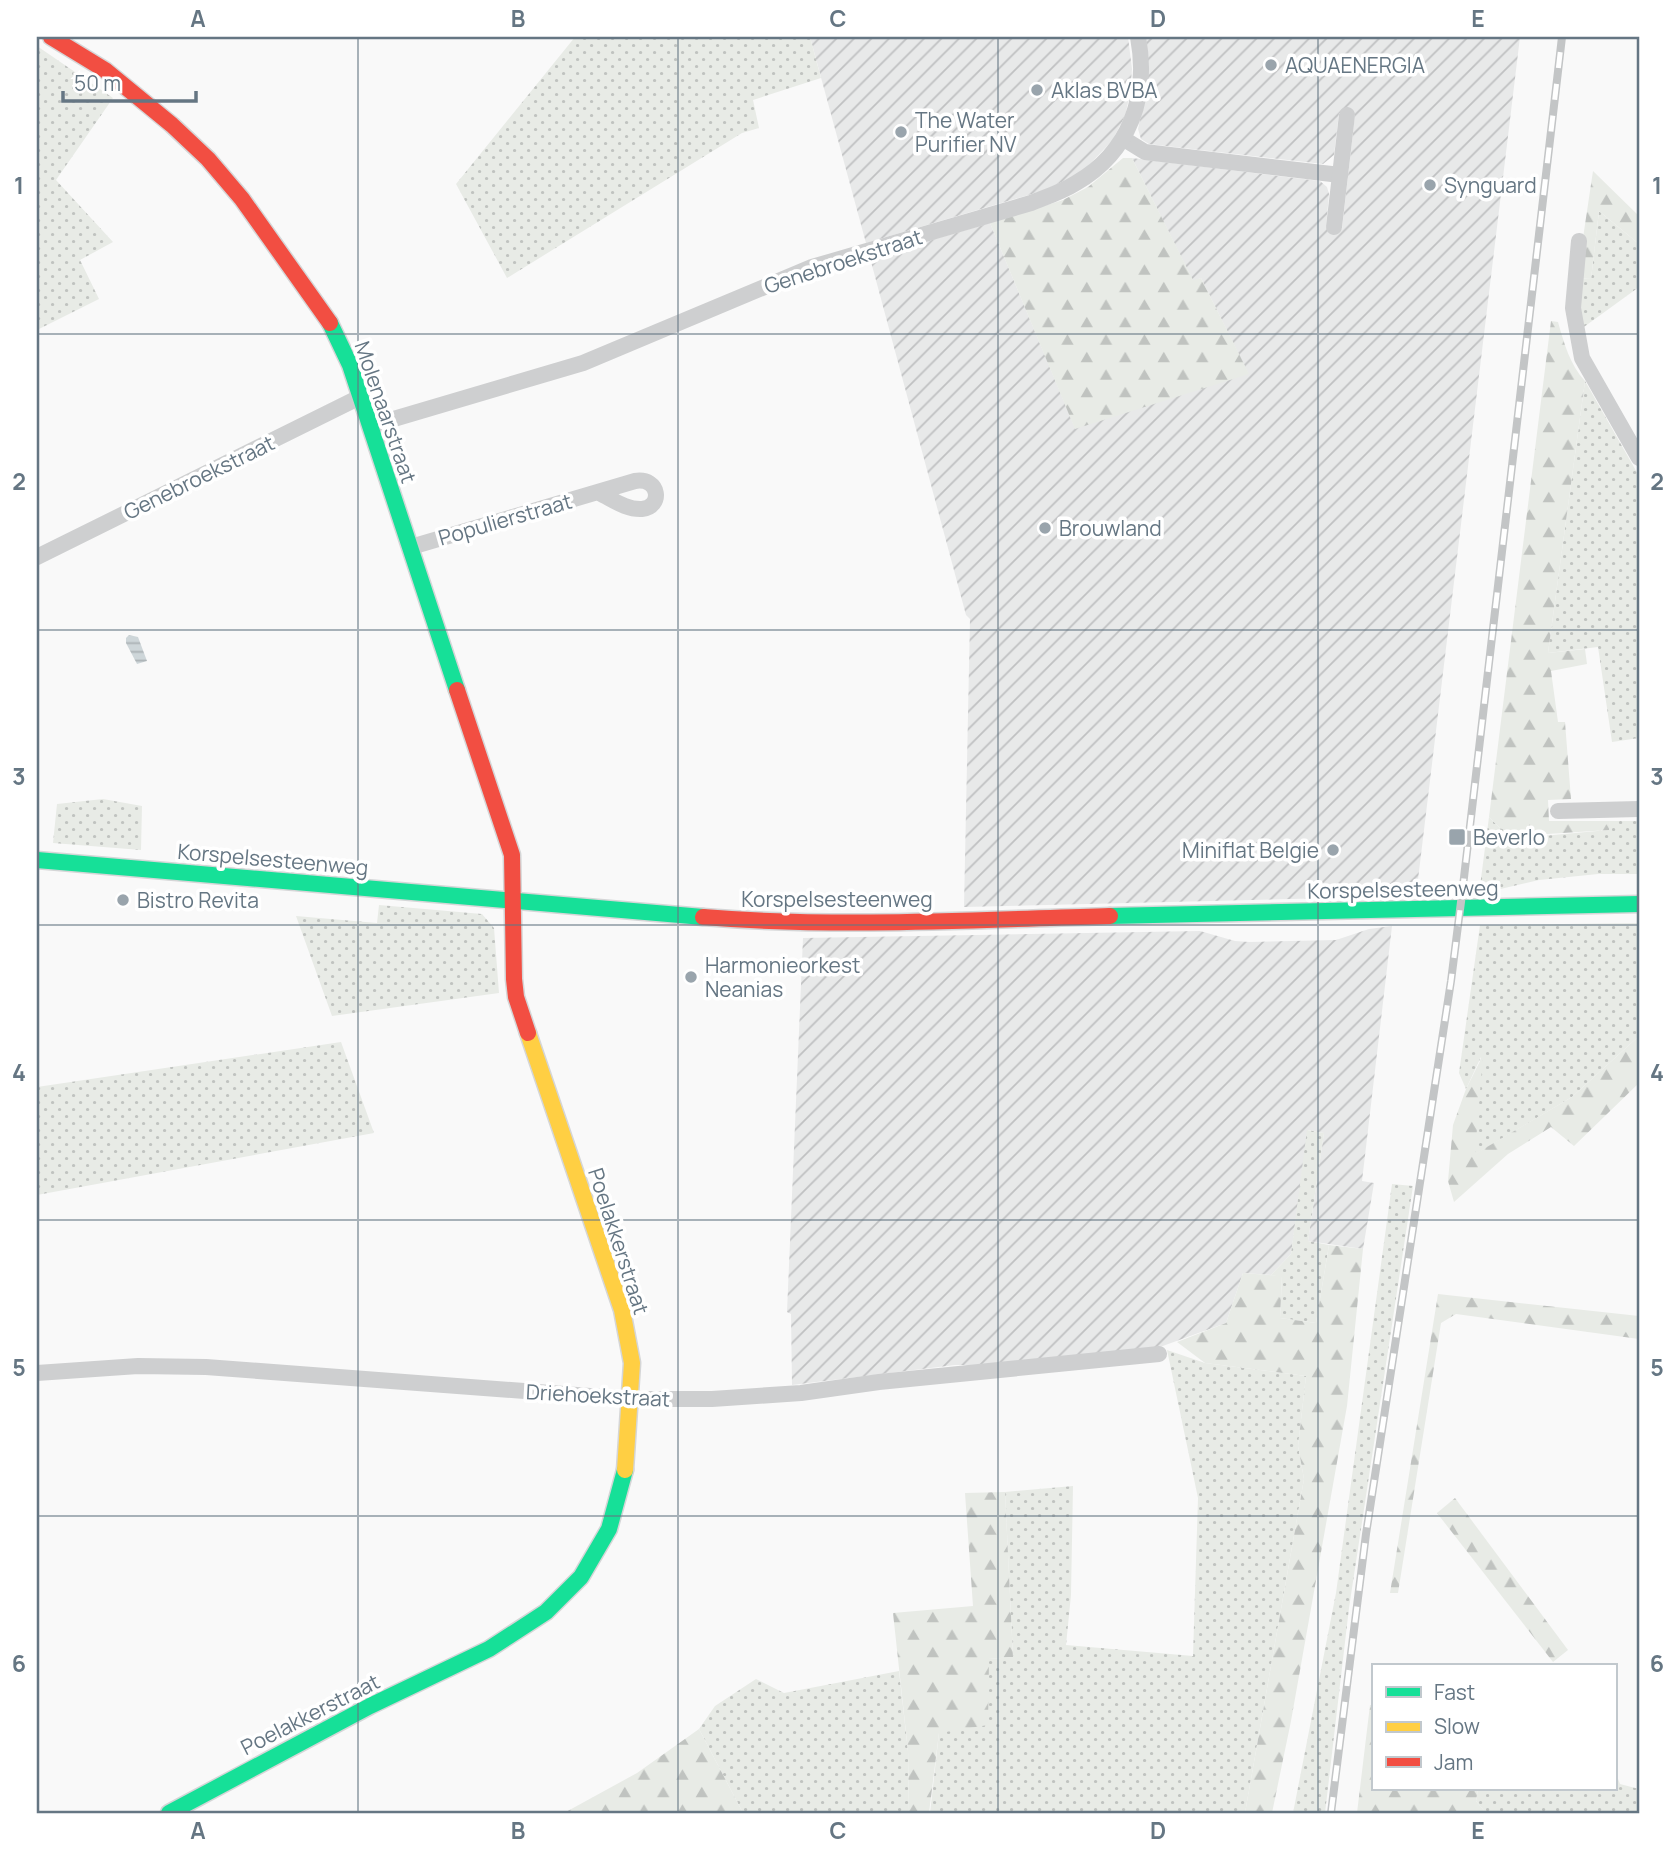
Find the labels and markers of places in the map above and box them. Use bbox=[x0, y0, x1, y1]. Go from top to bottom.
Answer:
place label: AQUAENERGIA bbox=[1285, 51, 1425, 79]
marker: AQUAENERGIA bbox=[1263, 57, 1279, 73]
place label: Aklas BVBA bbox=[1051, 76, 1158, 104]
marker: Aklas BVBA bbox=[1029, 82, 1045, 98]
place label: The Water Purifier NV bbox=[915, 106, 1017, 158]
marker: The Water Purifier NV bbox=[893, 124, 909, 140]
place label: Synguard bbox=[1444, 171, 1537, 199]
marker: Synguard bbox=[1422, 177, 1438, 193]
place label: Brouwland bbox=[1059, 514, 1162, 542]
marker: Brouwland bbox=[1037, 520, 1053, 536]
place label: Beverlo bbox=[1473, 823, 1545, 851]
marker: Beverlo bbox=[1447, 827, 1467, 847]
place label: Miniflat Belgie bbox=[1182, 836, 1319, 864]
marker: Miniflat Belgie bbox=[1325, 842, 1341, 858]
place label: Bistro Revita bbox=[137, 886, 259, 914]
marker: Bistro Revita bbox=[115, 892, 131, 908]
place label: Harmonieorkest Neanias bbox=[705, 951, 860, 1003]
marker: Harmonieorkest Neanias bbox=[683, 969, 699, 985]

